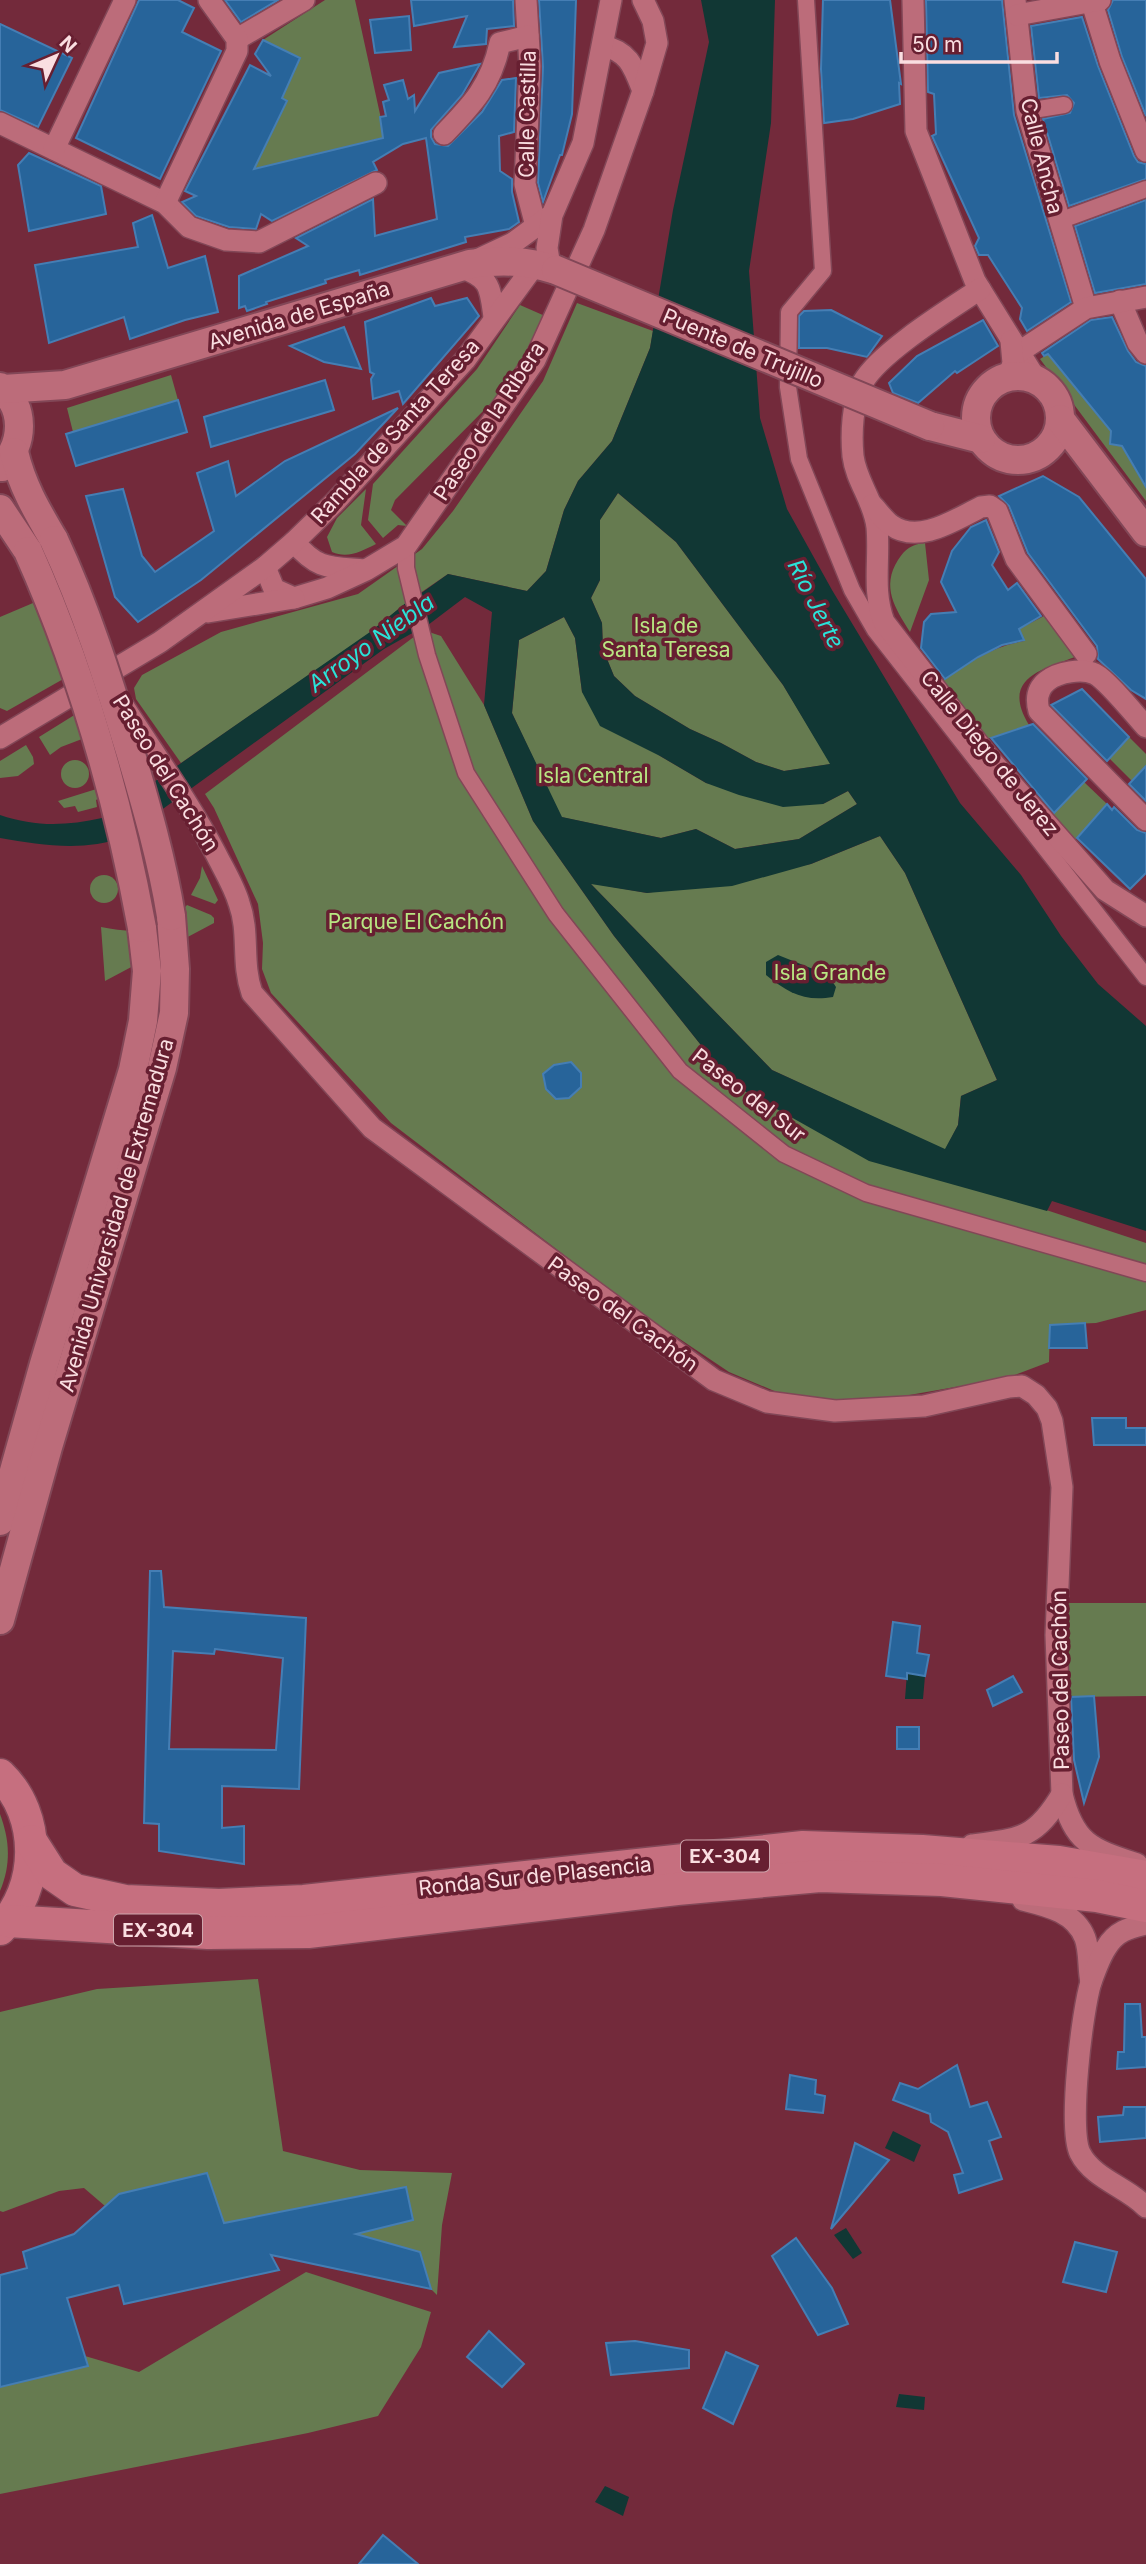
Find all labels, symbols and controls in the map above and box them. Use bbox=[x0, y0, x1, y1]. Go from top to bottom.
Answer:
north arrow bbox=[21, 21, 91, 91]
scale bar bbox=[901, 21, 1057, 65]
text: N bbox=[55, 31, 81, 58]
text: 50 m bbox=[912, 32, 962, 57]
street label: Calle Castilla bbox=[513, 50, 541, 178]
street label: Calle Ancha bbox=[1016, 95, 1068, 217]
street label: Avenida de España bbox=[205, 275, 393, 355]
street label: Puente de Trujillo bbox=[659, 303, 827, 393]
street label: Rambla de Santa Teresa bbox=[306, 334, 484, 528]
street label: Paseo de la Ribera bbox=[428, 337, 550, 505]
water label: Río Jerte bbox=[782, 555, 850, 653]
water label: Arroyo Niebla bbox=[302, 588, 440, 699]
park label: Isla de Santa Teresa bbox=[601, 613, 731, 662]
street label: Calle Diego de Jerez bbox=[916, 665, 1064, 841]
street label: Paseo del Cachón bbox=[108, 690, 224, 856]
park label: Isla Central bbox=[537, 763, 649, 788]
park label: Parque El Cachón bbox=[328, 909, 504, 934]
park label: Isla Grande bbox=[774, 960, 886, 985]
street label: Avenida Universidad de Extremadura bbox=[53, 1035, 179, 1395]
street label: Paseo del Sur bbox=[687, 1043, 811, 1147]
street label: Paseo del Cachón bbox=[543, 1251, 703, 1377]
street label: Paseo del Cachón bbox=[1046, 1590, 1074, 1770]
road number: EX-304 bbox=[681, 1840, 769, 1872]
street label: Ronda Sur de Plasencia bbox=[417, 1851, 653, 1901]
road number: EX-304 bbox=[114, 1914, 202, 1946]

